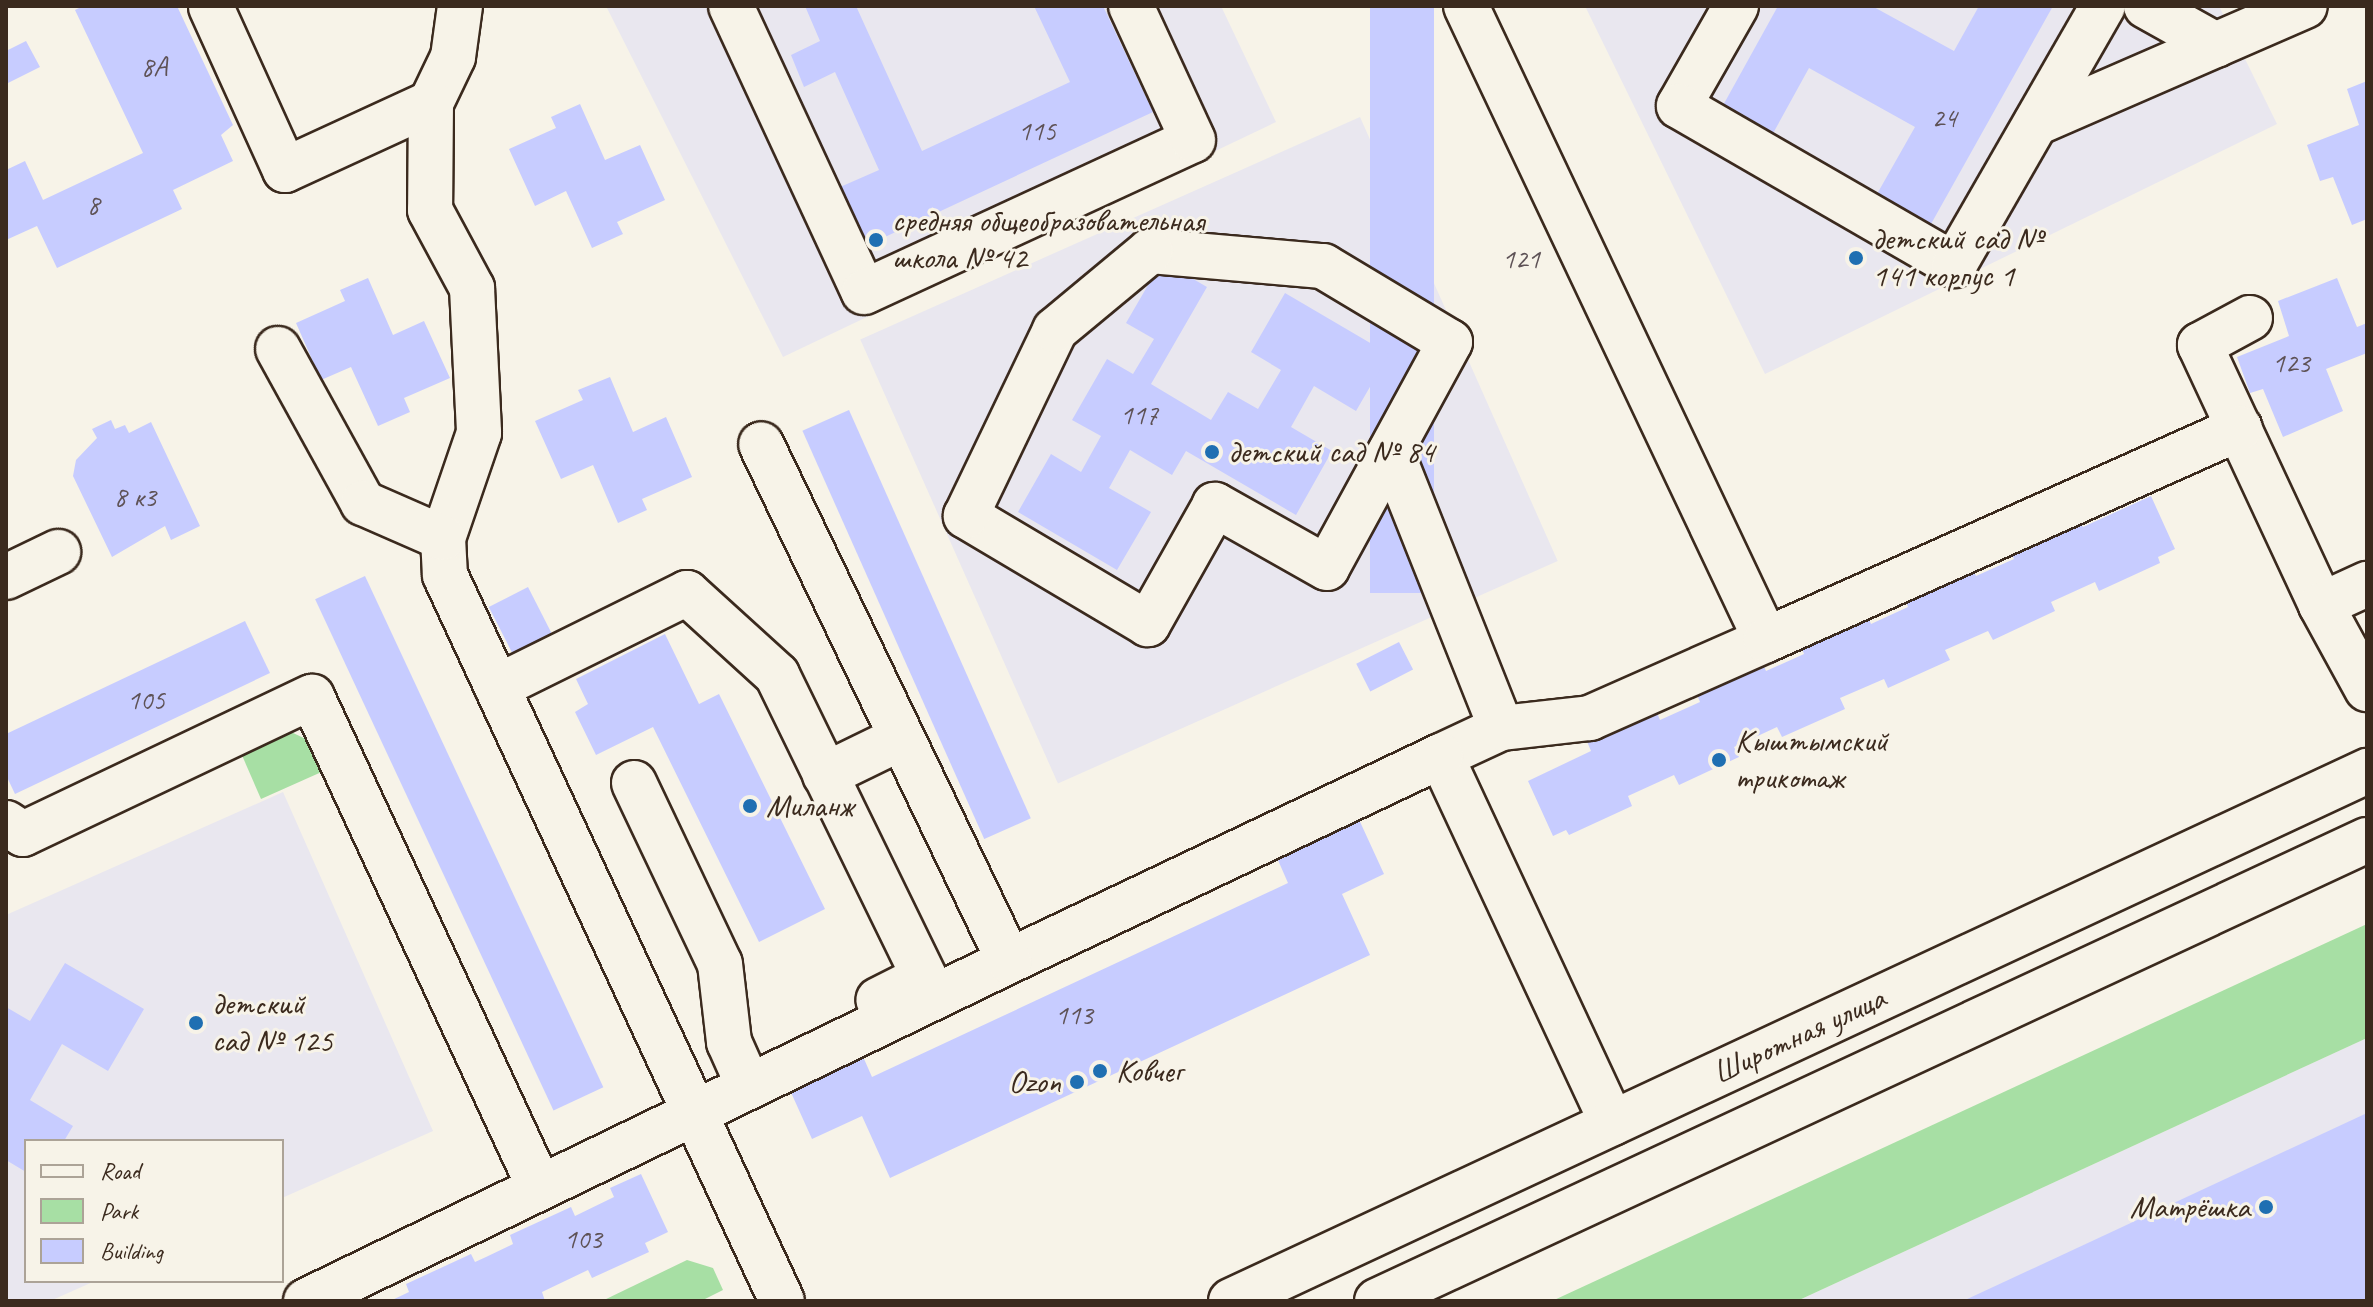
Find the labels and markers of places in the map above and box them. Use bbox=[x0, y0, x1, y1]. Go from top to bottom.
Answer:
place label: средняя общеобразовательная школа № 42 bbox=[892, 203, 1202, 278]
place label: детский сад № 141 корпус 1 bbox=[1872, 221, 2042, 296]
marker: средняя общеобразовательная школа № 42 bbox=[867, 231, 885, 249]
marker: детский сад № 141 корпус 1 bbox=[1847, 249, 1865, 267]
place label: детский сад № 84 bbox=[1228, 433, 1434, 471]
marker: детский сад № 84 bbox=[1203, 443, 1221, 461]
place label: Кыштымский трикотаж bbox=[1735, 723, 1888, 798]
marker: Кыштымский трикотаж bbox=[1710, 751, 1728, 769]
place label: Миланж bbox=[766, 787, 853, 825]
marker: Миланж bbox=[741, 797, 759, 815]
place label: детский сад № 125 bbox=[212, 986, 333, 1061]
marker: детский сад № 125 bbox=[187, 1014, 205, 1032]
place label: Ковчег bbox=[1116, 1052, 1182, 1090]
marker: Ковчег bbox=[1091, 1062, 1109, 1080]
place label: Ozon bbox=[1008, 1063, 1061, 1101]
marker: Ozon bbox=[1068, 1073, 1086, 1091]
place label: Матрёшка bbox=[2130, 1188, 2250, 1226]
marker: Матрёшка bbox=[2257, 1198, 2275, 1216]

